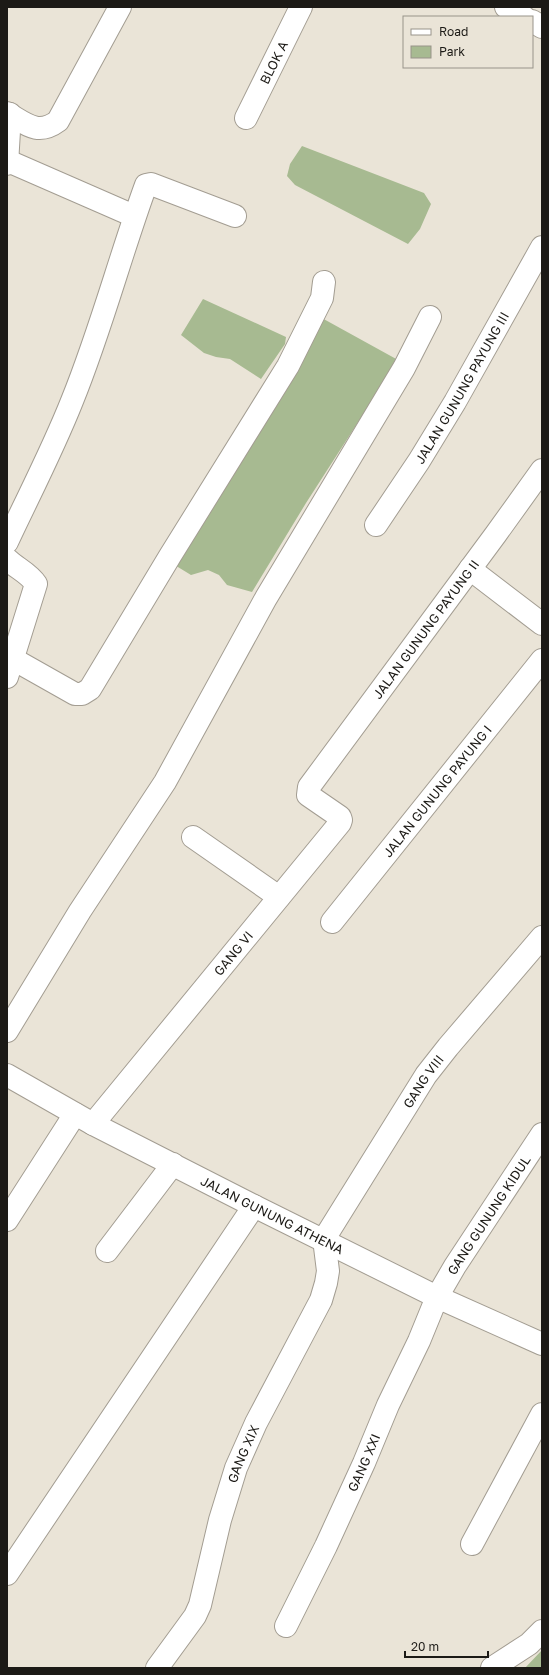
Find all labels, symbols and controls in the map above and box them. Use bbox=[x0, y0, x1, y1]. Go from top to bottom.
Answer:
legend bbox=[403, 16, 533, 68]
text: Road bbox=[439, 24, 468, 39]
street label: BLOK A bbox=[256, 38, 291, 87]
text: Park bbox=[439, 44, 465, 59]
street label: JALAN GUNUNG PAYUNG III bbox=[411, 309, 512, 467]
street label: JALAN GUNUNG PAYUNG II bbox=[369, 556, 482, 702]
street label: JALAN GUNUNG PAYUNG I bbox=[379, 722, 495, 860]
street label: GANG VI bbox=[210, 928, 256, 979]
street label: GANG VIII bbox=[400, 1051, 447, 1111]
street label: GANG GUNUNG KIDUL bbox=[444, 1152, 534, 1278]
street label: JALAN GUNUNG ATHENA bbox=[198, 1172, 347, 1257]
street label: GANG XIX bbox=[224, 1422, 262, 1485]
street label: GANG XXI bbox=[344, 1431, 383, 1494]
scale bar bbox=[405, 1633, 488, 1659]
text: 20 m bbox=[411, 1639, 439, 1654]

